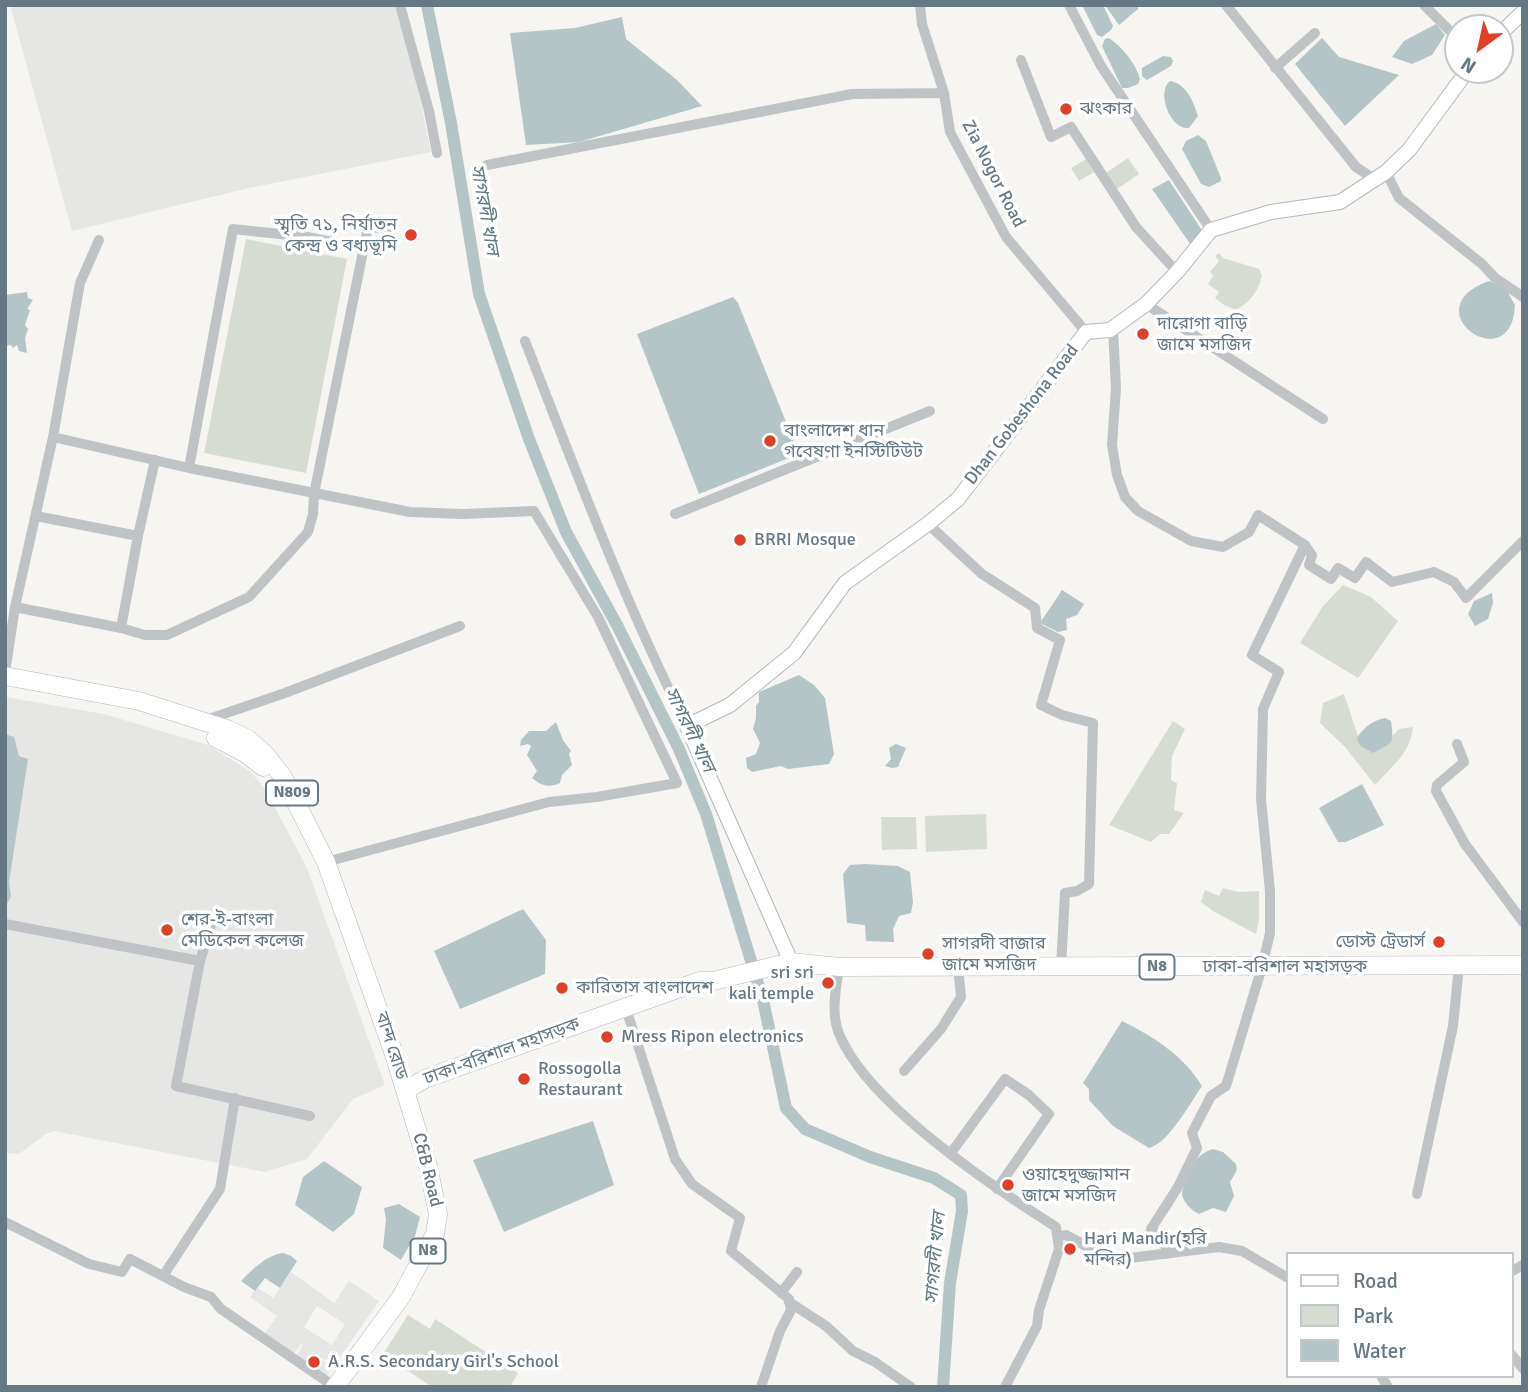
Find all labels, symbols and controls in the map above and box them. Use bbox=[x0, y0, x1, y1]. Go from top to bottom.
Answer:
north arrow bbox=[1444, 14, 1514, 84]
text: N bbox=[1457, 51, 1481, 79]
place label: ঝংকার bbox=[1080, 98, 1132, 120]
marker: ঝংকার bbox=[1058, 101, 1074, 117]
street label: Zia Nogor Road bbox=[957, 117, 1029, 231]
water label: সাগরদী খাল bbox=[465, 163, 503, 257]
place label: স্মৃতি ৭১, নির্যাতন কেন্দ্র ও বধ্যভূমি bbox=[275, 214, 397, 256]
marker: স্মৃতি ৭১, নির্যাতন কেন্দ্র ও বধ্যভূমি bbox=[403, 227, 419, 243]
place label: দারোগা বাড়ি জামে মসজিদ bbox=[1157, 313, 1251, 356]
marker: দারোগা বাড়ি জামে মসজিদ bbox=[1135, 326, 1151, 342]
street label: Dhan Gobeshona Road bbox=[960, 340, 1084, 490]
place label: বাংলাদেশ ধান গবেষণা ইনস্টিটিউট bbox=[784, 420, 923, 462]
marker: বাংলাদেশ ধান গবেষণা ইনস্টিটিউট bbox=[762, 433, 778, 449]
place label: BRRI Mosque bbox=[754, 529, 856, 551]
marker: BRRI Mosque bbox=[732, 532, 748, 548]
water label: সাগরদী খাল bbox=[659, 684, 719, 776]
road number: N809 bbox=[266, 780, 318, 806]
place label: শের-ই-বাংলা মেডিকেল কলেজ bbox=[181, 909, 304, 951]
marker: শের-ই-বাংলা মেডিকেল কলেজ bbox=[159, 922, 175, 938]
place label: ডোস্ট ট্রেডার্স bbox=[1335, 931, 1425, 953]
place label: সাগরদী বাজার জামে মসজিদ bbox=[942, 933, 1046, 976]
marker: ডোস্ট ট্রেডার্স bbox=[1431, 934, 1447, 950]
marker: সাগরদী বাজার জামে মসজিদ bbox=[920, 946, 936, 962]
road number: N8 bbox=[1140, 954, 1174, 979]
street label: ঢাকা-বরিশাল মহাসড়ক bbox=[1203, 956, 1367, 978]
place label: sri sri kali temple bbox=[729, 962, 814, 1004]
marker: sri sri kali temple bbox=[820, 975, 836, 991]
place label: কারিতাস বাংলাদেশ bbox=[576, 977, 714, 999]
marker: কারিতাস বাংলাদেশ bbox=[554, 980, 570, 996]
street label: বান্দ রোড bbox=[370, 1010, 412, 1082]
street label: ঢাকা-বরিশাল মহাসড়ক bbox=[421, 1014, 583, 1090]
place label: Mress Ripon electronics bbox=[621, 1026, 804, 1048]
marker: Mress Ripon electronics bbox=[599, 1029, 615, 1045]
place label: Rossogolla Restaurant bbox=[538, 1058, 622, 1100]
marker: Rossogolla Restaurant bbox=[516, 1071, 532, 1087]
street label: C&B Road bbox=[407, 1131, 447, 1209]
place label: ওয়াহেদুজ্জামান জামে মসজিদ bbox=[1022, 1164, 1130, 1206]
marker: ওয়াহেদুজ্জামান জামে মসজিদ bbox=[1000, 1177, 1016, 1193]
water label: সাগরদী খাল bbox=[921, 1211, 951, 1305]
place label: Hari Mandir(হরি মন্দির) bbox=[1084, 1228, 1207, 1270]
road number: N8 bbox=[410, 1238, 446, 1264]
marker: Hari Mandir(হরি মন্দির) bbox=[1062, 1241, 1078, 1257]
legend bbox=[1286, 1252, 1514, 1378]
text: Road bbox=[1353, 1268, 1398, 1294]
text: Park bbox=[1353, 1303, 1393, 1329]
text: Water bbox=[1353, 1338, 1406, 1364]
place label: A.R.S. Secondary Girl's School bbox=[328, 1351, 559, 1373]
marker: A.R.S. Secondary Girl's School bbox=[306, 1354, 322, 1370]

